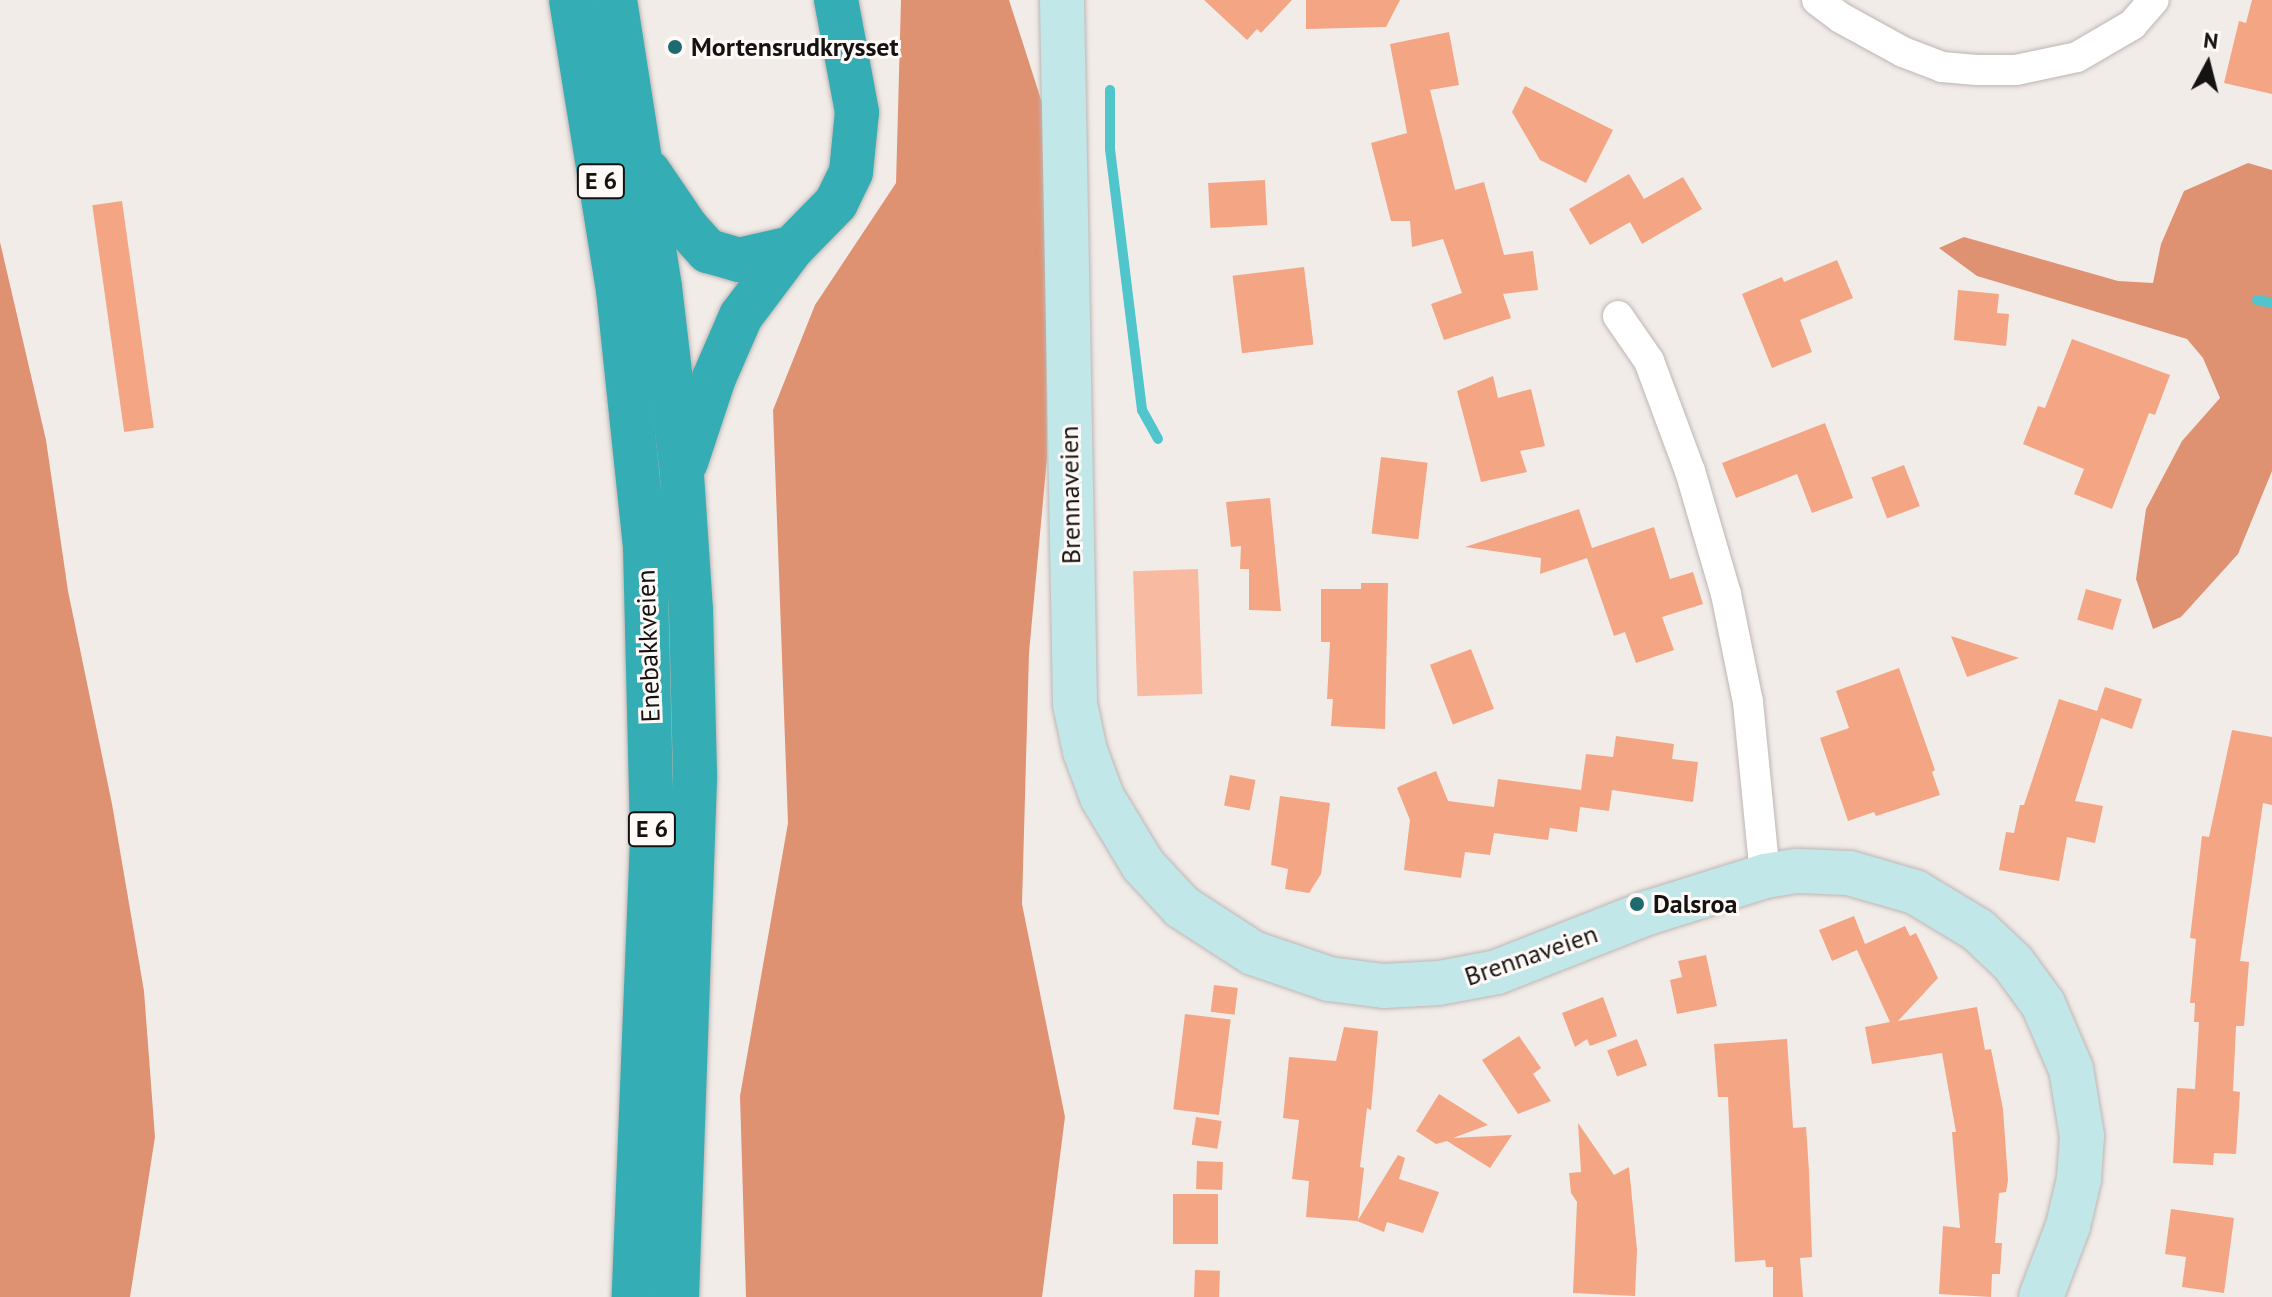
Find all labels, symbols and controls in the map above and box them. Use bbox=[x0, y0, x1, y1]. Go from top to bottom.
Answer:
north arrow bbox=[2168, 24, 2248, 104]
text: N bbox=[2202, 25, 2220, 55]
place label: Mortensrudkrysset bbox=[691, 31, 899, 63]
marker: Mortensrudkrysset bbox=[666, 38, 684, 56]
road number: E 6 bbox=[575, 161, 627, 201]
street label: Brennaveien bbox=[1053, 426, 1087, 564]
street label: Enebakkveien bbox=[630, 569, 666, 723]
road number: E 6 bbox=[626, 809, 678, 849]
place label: Dalsroa bbox=[1653, 888, 1737, 920]
marker: Dalsroa bbox=[1628, 895, 1646, 913]
street label: Brennaveien bbox=[1460, 918, 1602, 992]

